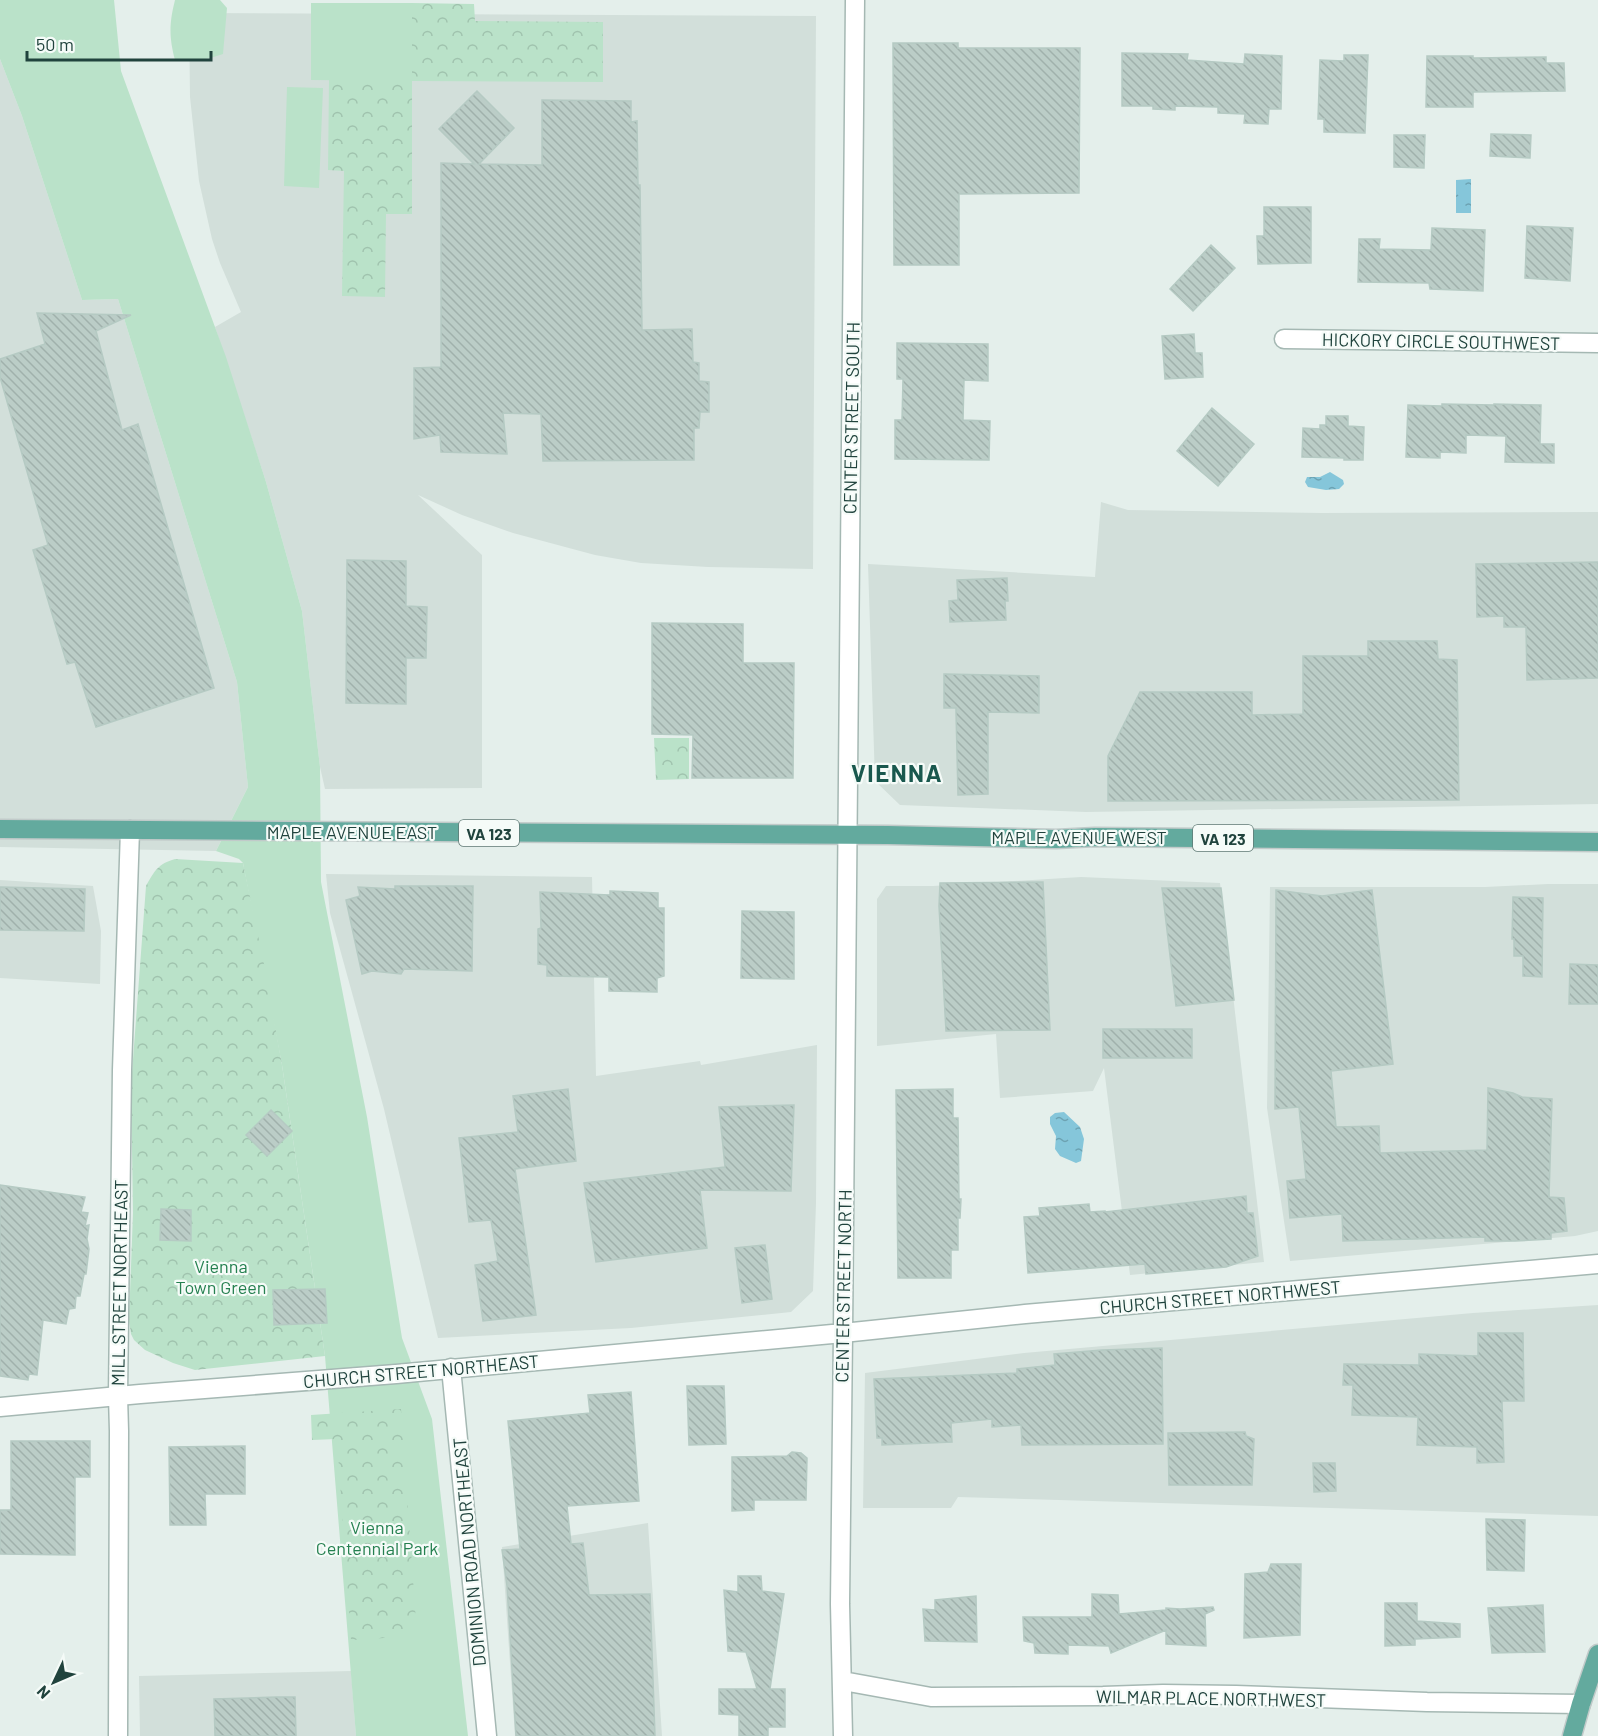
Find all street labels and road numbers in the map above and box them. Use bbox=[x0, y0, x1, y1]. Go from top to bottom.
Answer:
street label: CENTER STREET SOUTH bbox=[838, 322, 864, 514]
street label: HICKORY CIRCLE SOUTHWEST bbox=[1322, 328, 1560, 354]
road number: VA 123 bbox=[459, 820, 519, 846]
street label: MAPLE AVENUE EAST bbox=[267, 821, 437, 843]
road number: VA 123 bbox=[1193, 825, 1253, 851]
street label: MAPLE AVENUE WEST bbox=[991, 826, 1167, 848]
street label: MILL STREET NORTHEAST bbox=[106, 1180, 132, 1386]
street label: CENTER STREET NORTH bbox=[830, 1189, 856, 1383]
street label: CHURCH STREET NORTHWEST bbox=[1099, 1276, 1341, 1318]
street label: CHURCH STREET NORTHEAST bbox=[302, 1350, 540, 1392]
street label: DOMINION ROAD NORTHEAST bbox=[448, 1437, 490, 1667]
street label: WILMAR PLACE NORTHWEST bbox=[1096, 1685, 1326, 1711]

